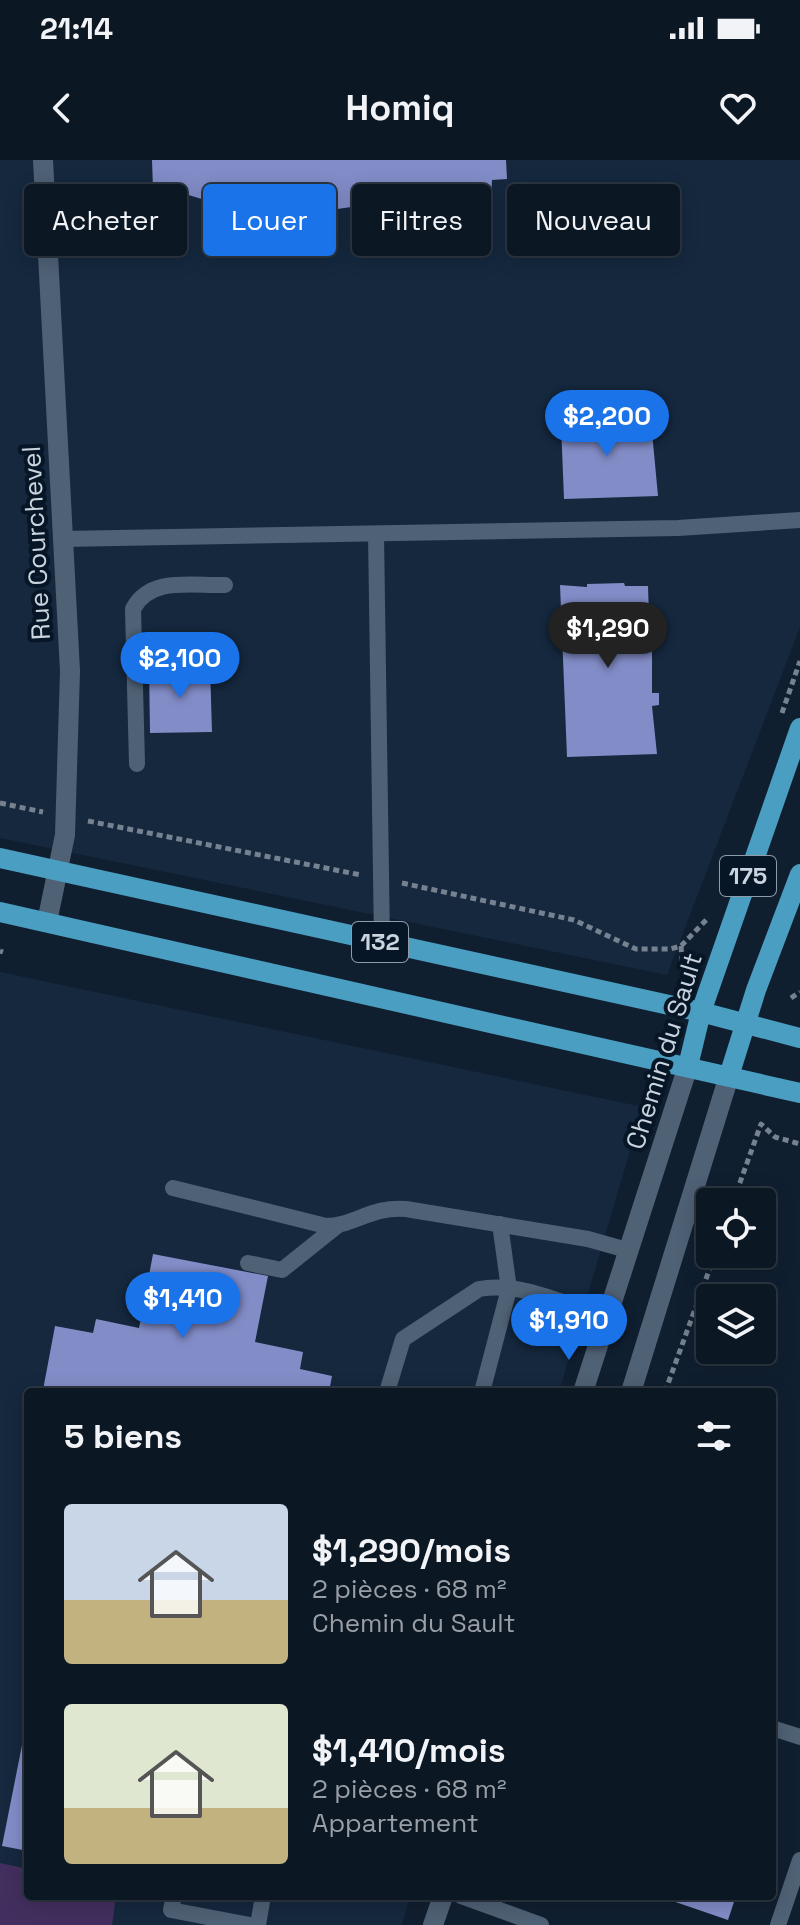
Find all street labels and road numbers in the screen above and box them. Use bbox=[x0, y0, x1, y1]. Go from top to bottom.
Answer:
street label: Rue Courchevel bbox=[14, 445, 58, 641]
road number: 175 bbox=[720, 856, 776, 896]
road number: 132 bbox=[352, 922, 408, 962]
street label: Chemin du Sault bbox=[618, 949, 710, 1153]

